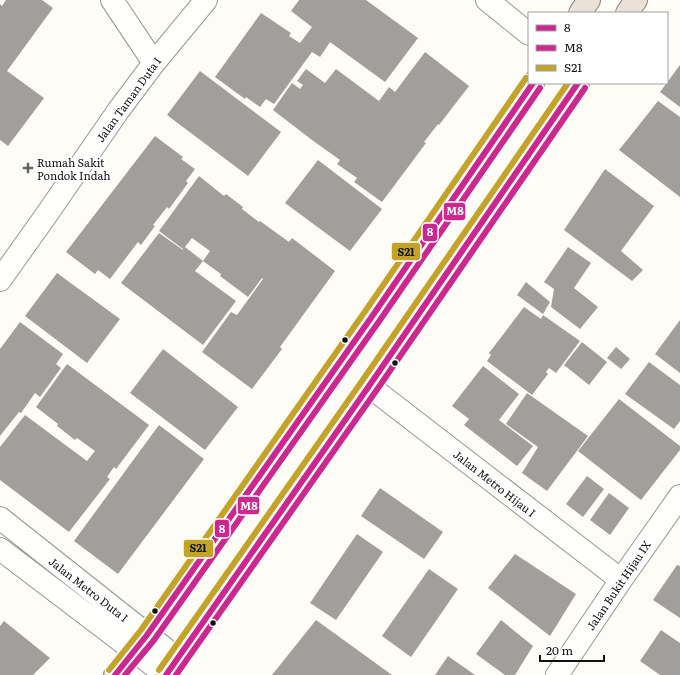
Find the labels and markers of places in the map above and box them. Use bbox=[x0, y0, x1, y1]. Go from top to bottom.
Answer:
place label: Rumah Sakit Pondok Indah bbox=[37, 154, 111, 183]
marker: Rumah Sakit Pondok Indah bbox=[22, 162, 34, 174]
unlabelled marker bbox=[340, 335, 350, 345]
unlabelled marker bbox=[390, 358, 400, 368]
unlabelled marker bbox=[150, 606, 160, 616]
unlabelled marker bbox=[208, 618, 218, 628]

